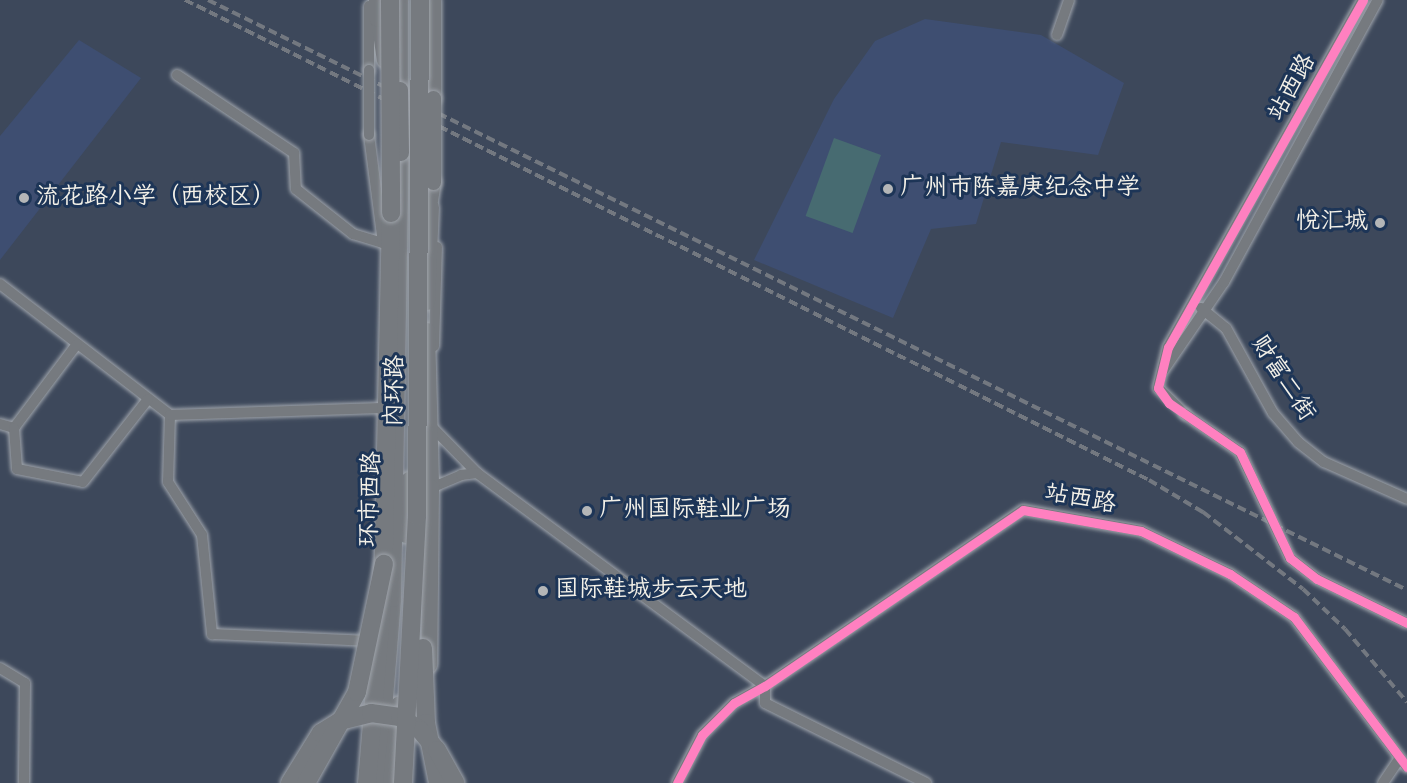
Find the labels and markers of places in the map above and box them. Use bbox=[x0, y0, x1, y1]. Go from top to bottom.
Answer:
place label: 广州市陈嘉庚纪念中学 bbox=[900, 175, 1140, 203]
marker: 广州市陈嘉庚纪念中学 bbox=[881, 182, 895, 196]
place label: 流花路小学（西校区） bbox=[36, 184, 276, 212]
marker: 流花路小学（西校区） bbox=[17, 191, 31, 205]
place label: 悦汇城 bbox=[1296, 209, 1368, 237]
marker: 悦汇城 bbox=[1373, 216, 1387, 230]
place label: 广州国际鞋业广场 bbox=[599, 497, 791, 525]
marker: 广州国际鞋业广场 bbox=[580, 504, 594, 518]
place label: 国际鞋城步云天地 bbox=[555, 577, 747, 605]
marker: 国际鞋城步云天地 bbox=[536, 584, 550, 598]

